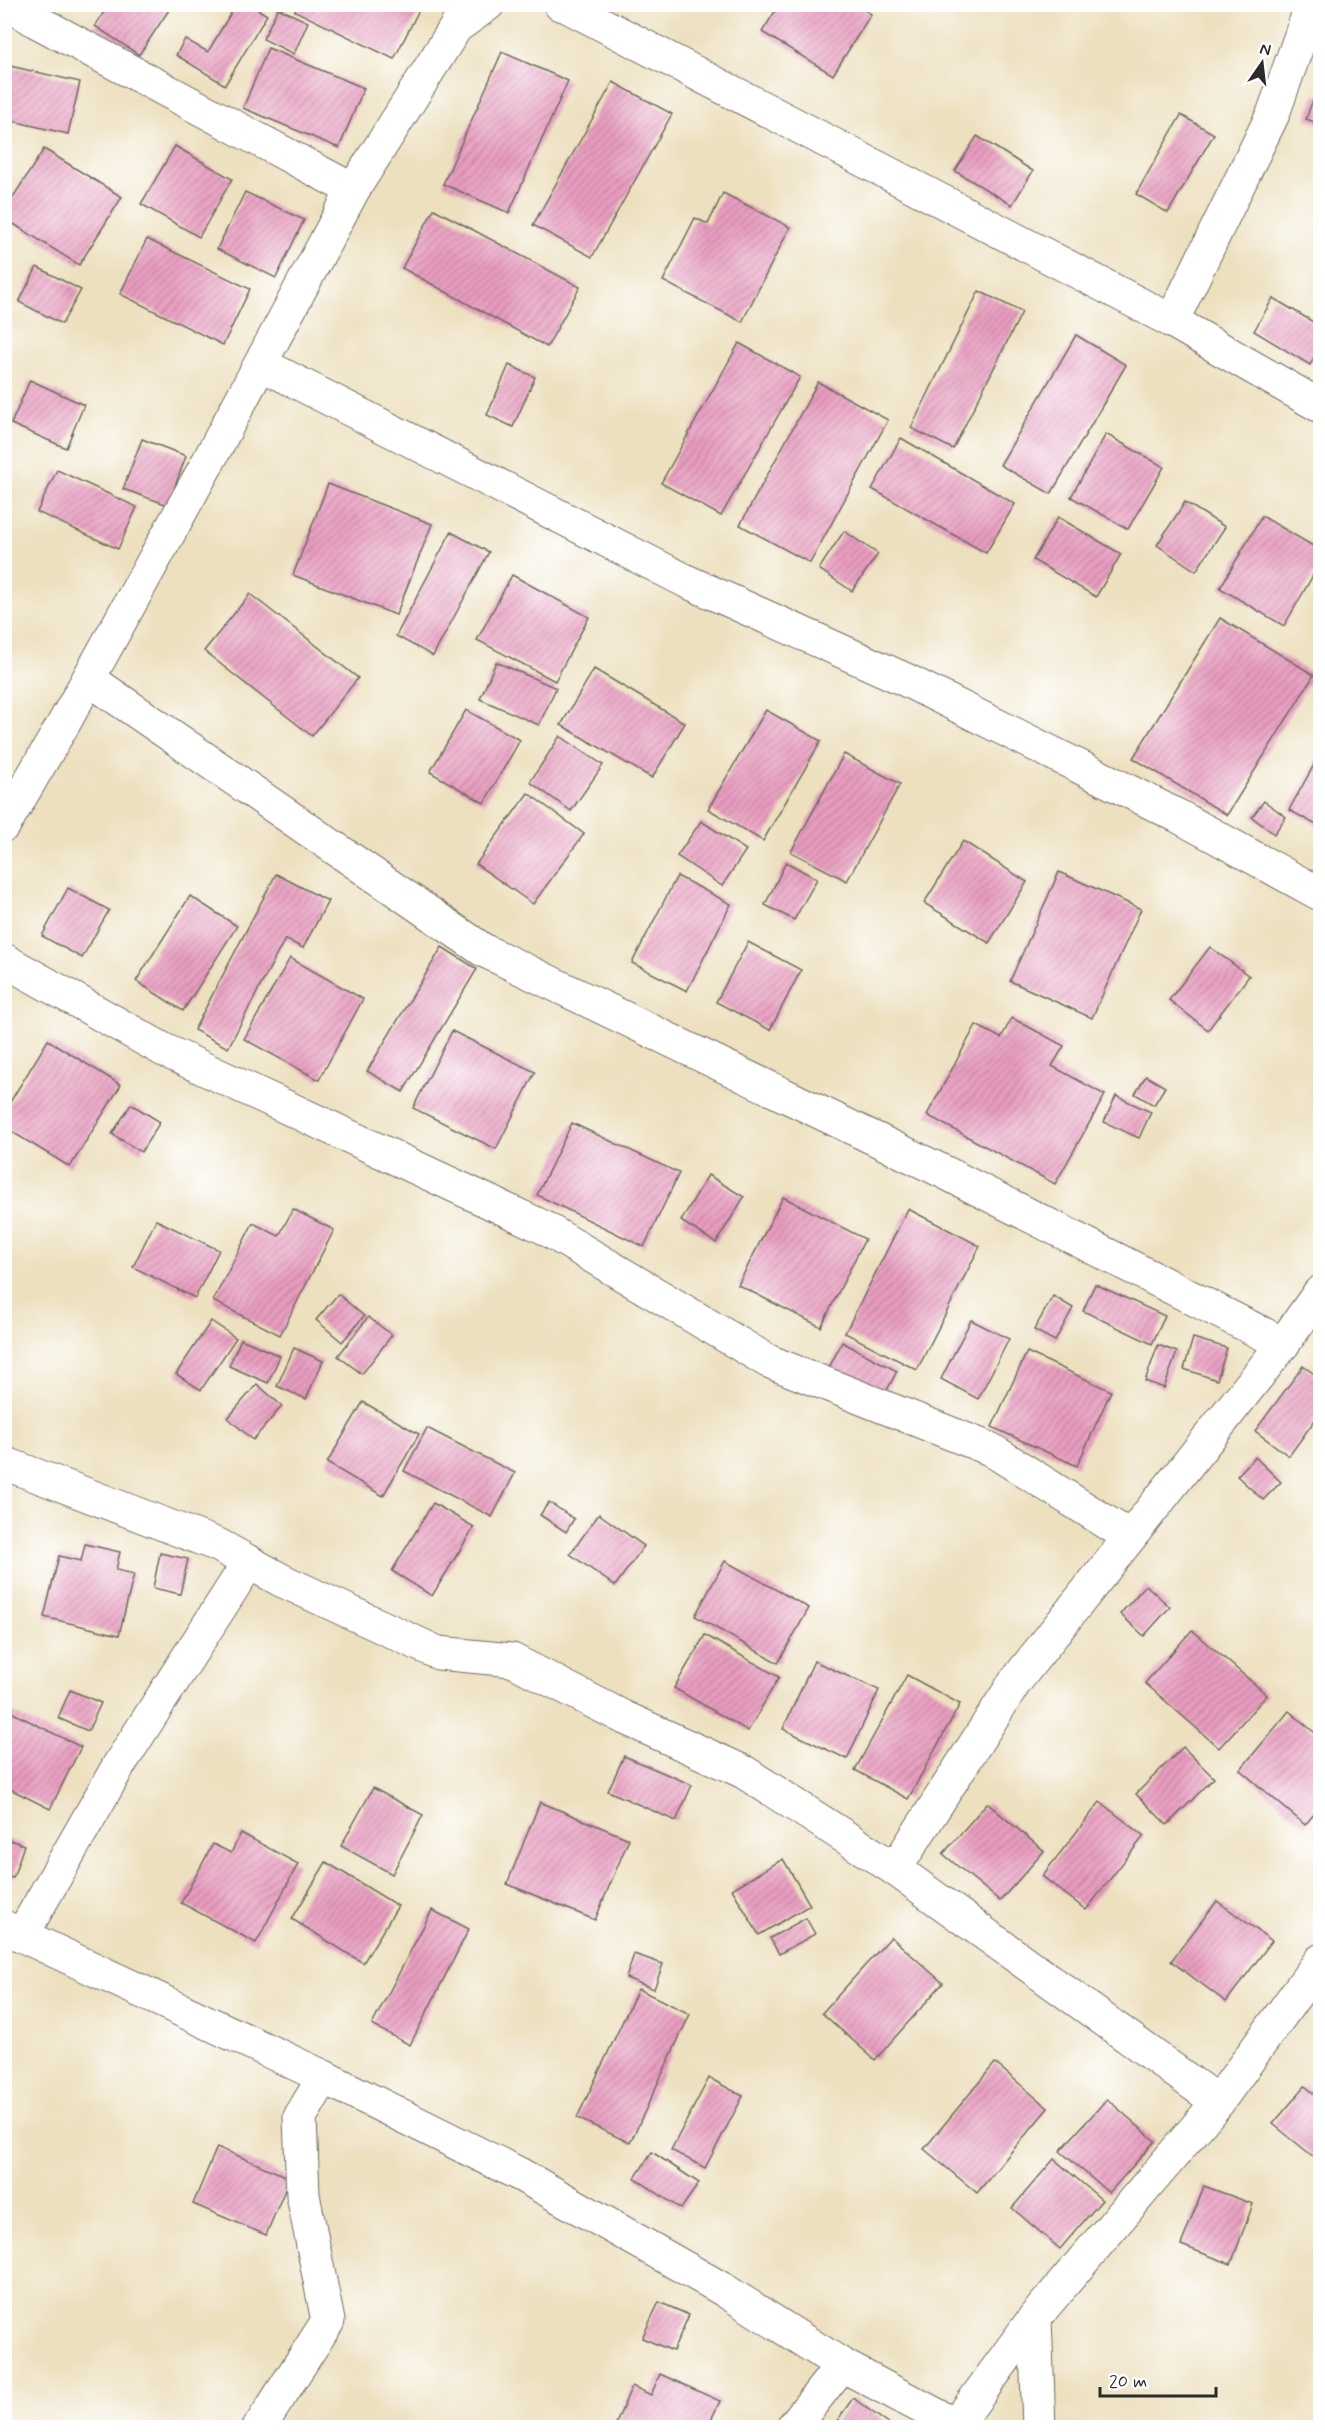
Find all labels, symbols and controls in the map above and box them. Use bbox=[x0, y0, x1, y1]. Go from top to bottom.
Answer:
north arrow bbox=[1232, 33, 1292, 93]
text: N bbox=[1258, 38, 1273, 61]
scale bar bbox=[1100, 2360, 1216, 2398]
text: 20 m bbox=[1109, 2370, 1147, 2394]

